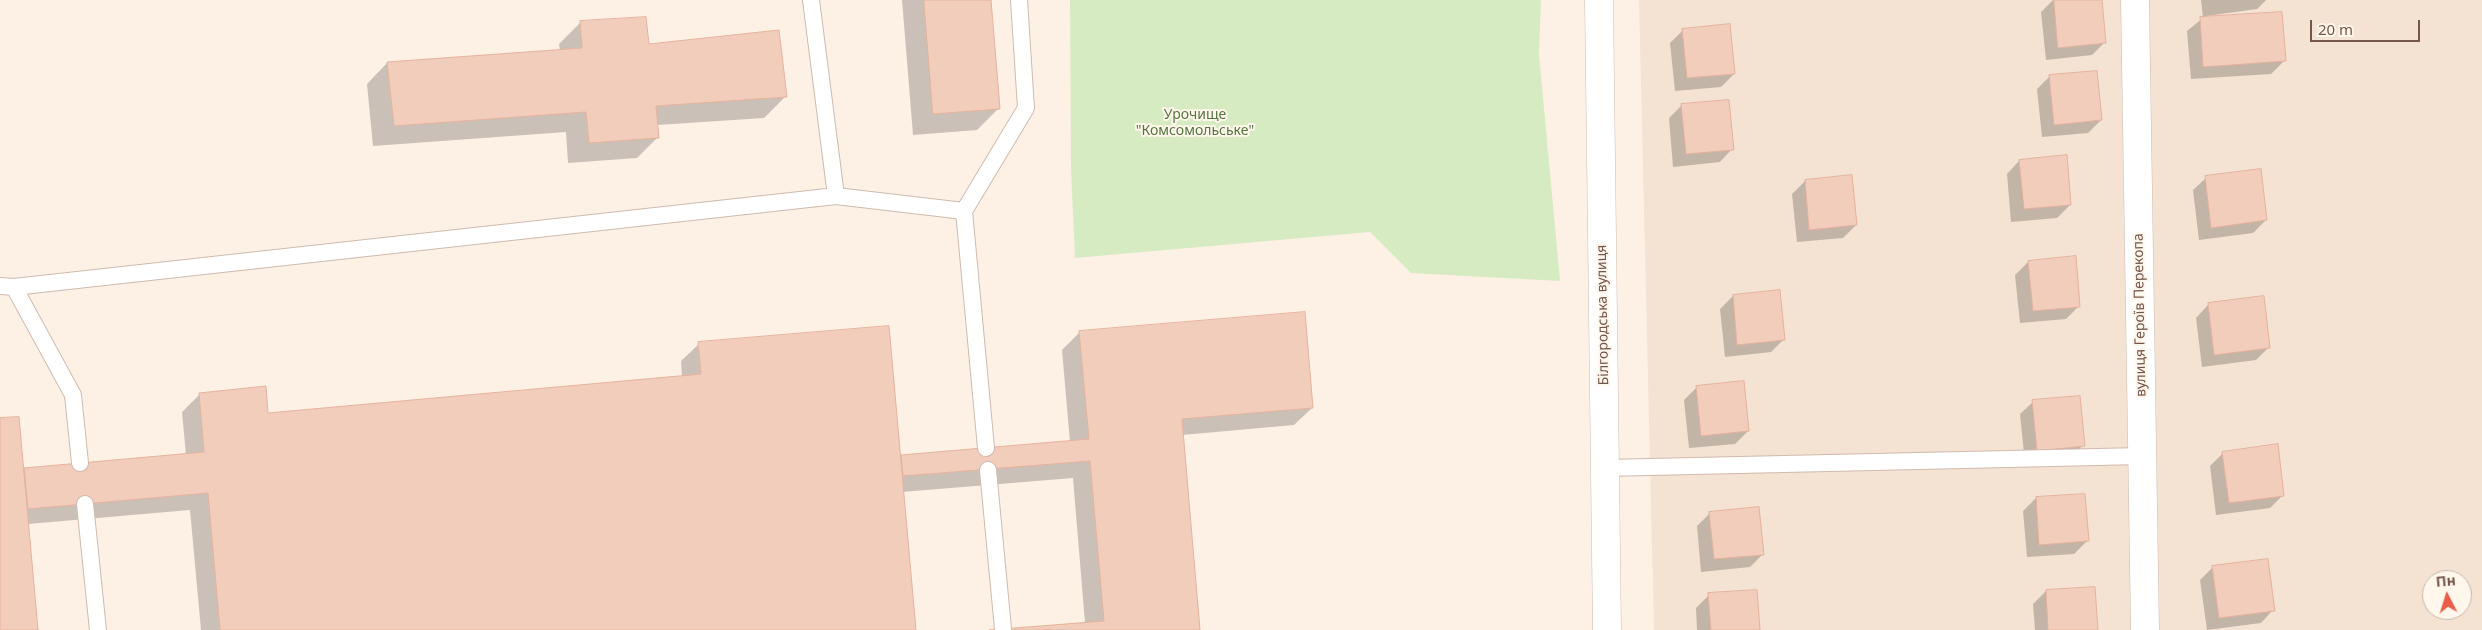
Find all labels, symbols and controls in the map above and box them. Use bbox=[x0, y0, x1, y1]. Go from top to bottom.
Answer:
scale bar bbox=[2312, 10, 2422, 42]
text: 20 m bbox=[2318, 19, 2353, 39]
park label: Урочище "Комсомольське" bbox=[1136, 107, 1254, 140]
street label: вулиця Героїв Перекопа bbox=[2130, 233, 2150, 397]
street label: Білгородська вулиця bbox=[1593, 244, 1613, 386]
north arrow bbox=[2422, 570, 2472, 620]
text: Пн bbox=[2435, 570, 2456, 591]

